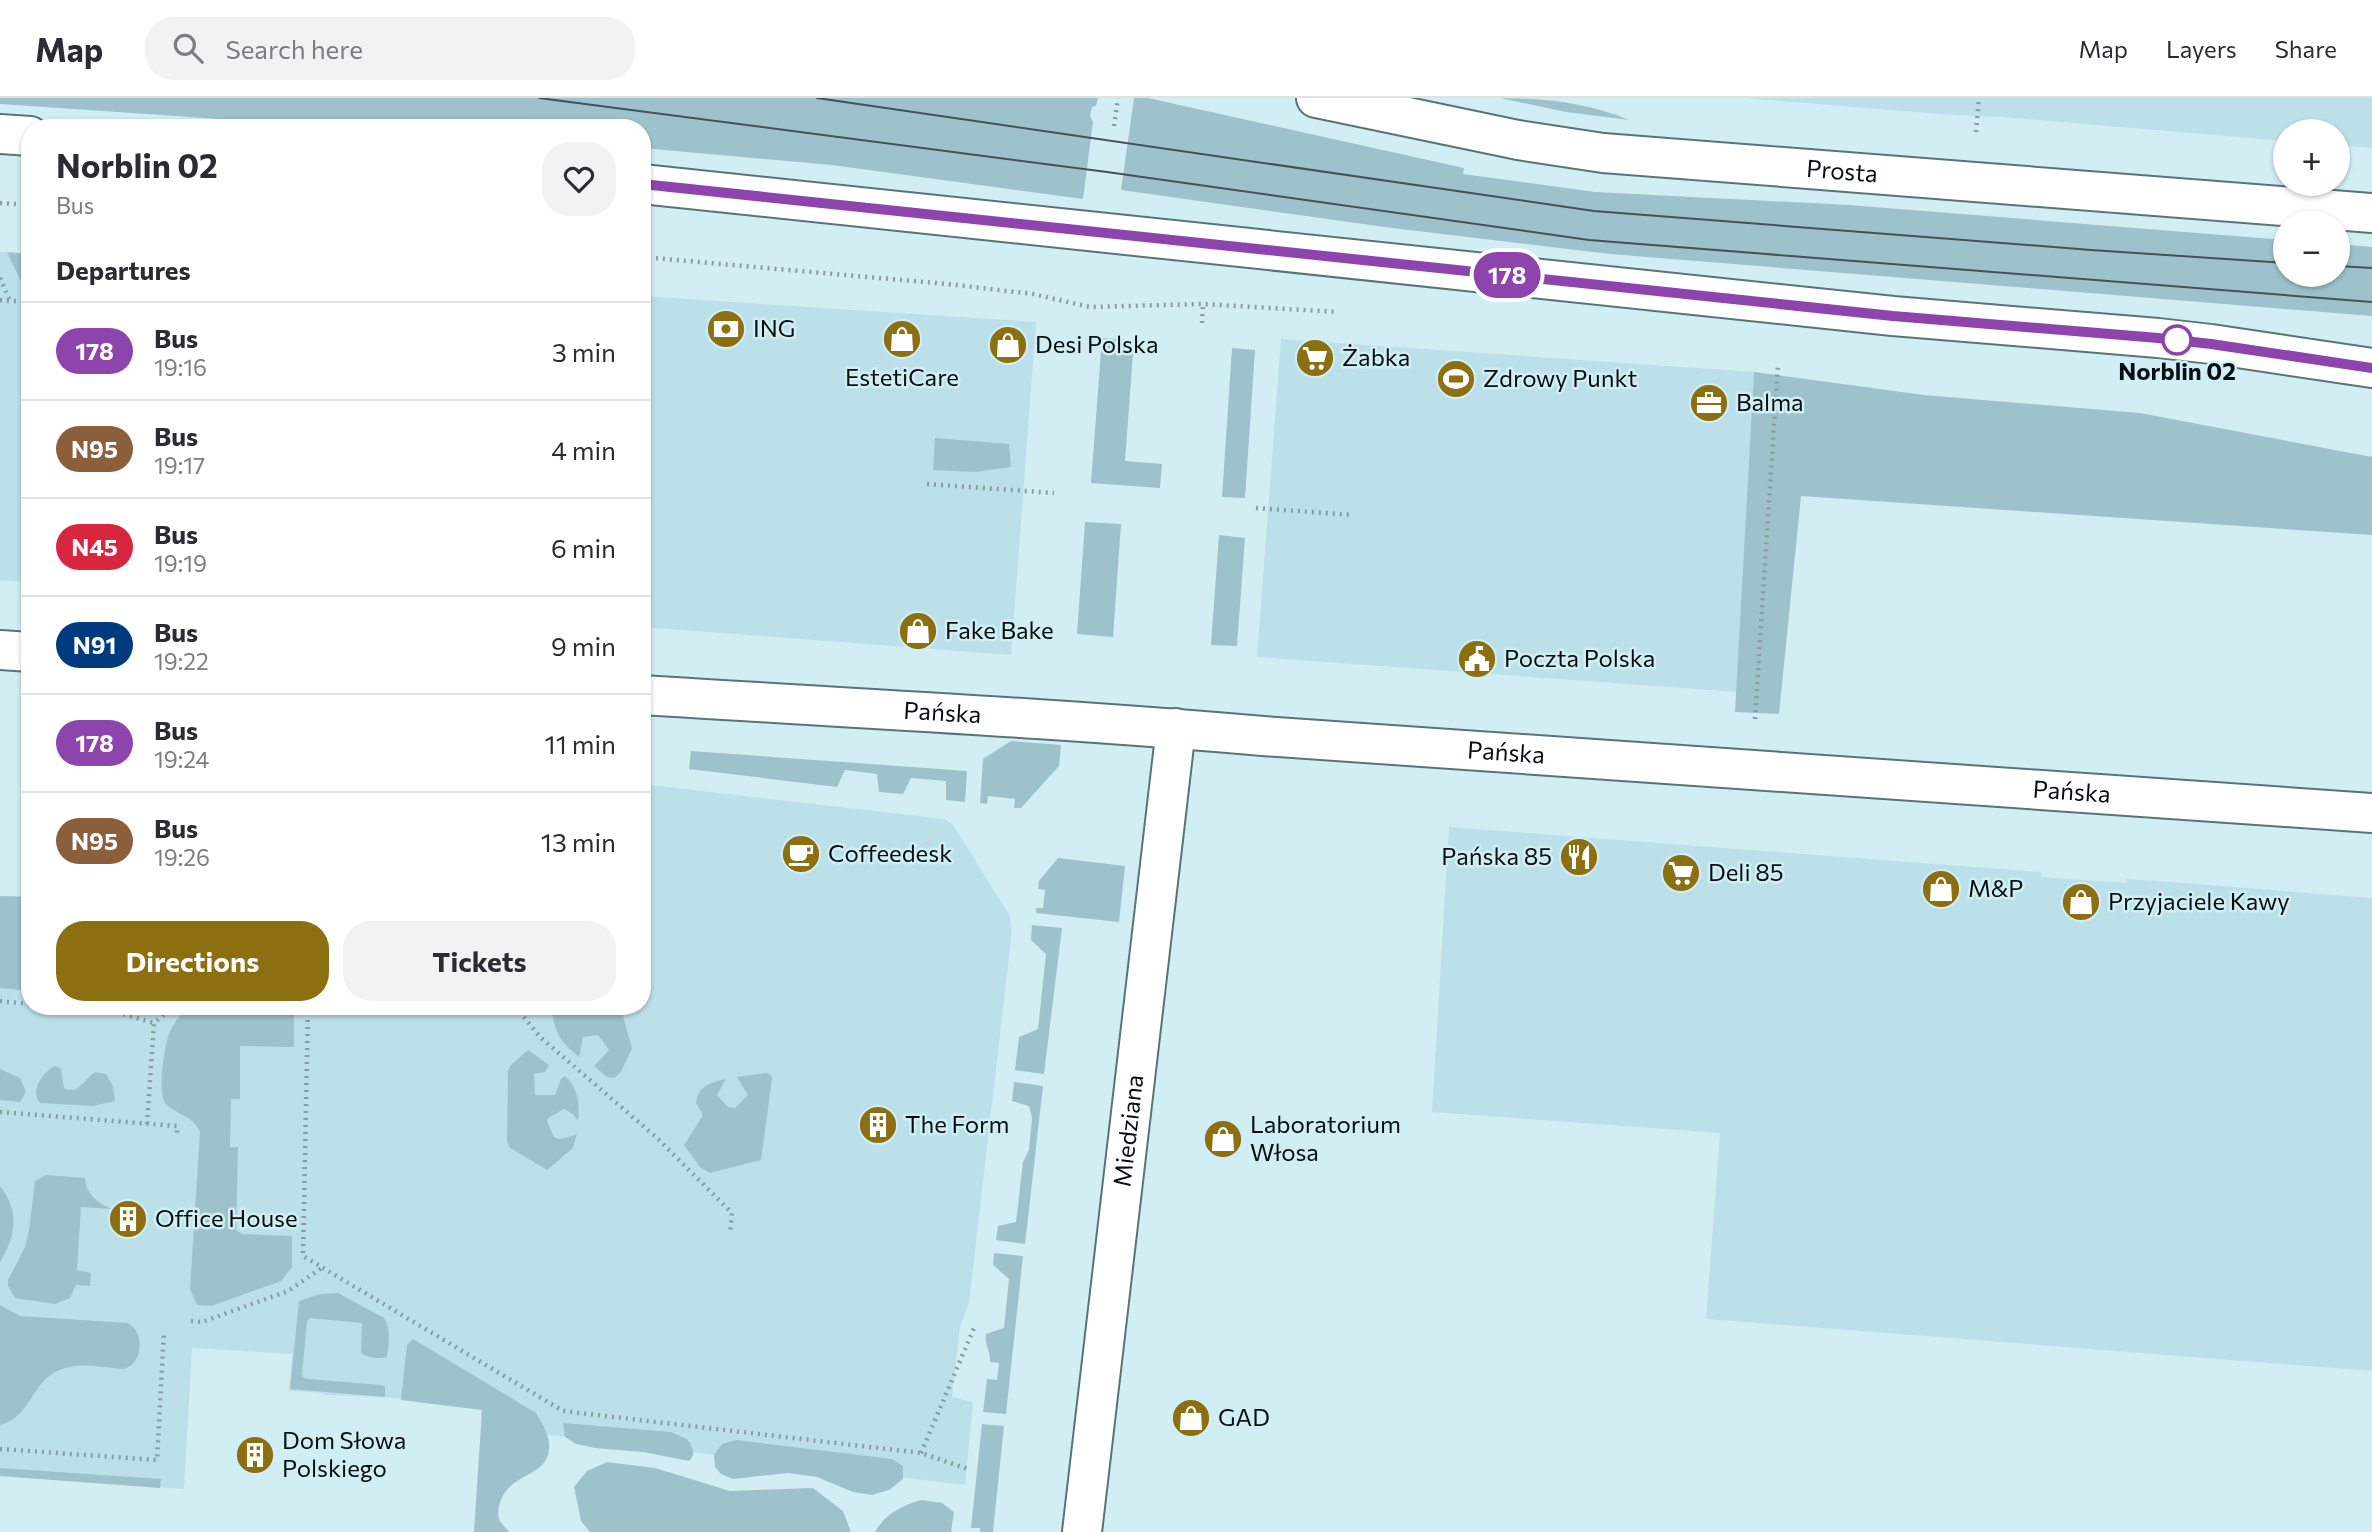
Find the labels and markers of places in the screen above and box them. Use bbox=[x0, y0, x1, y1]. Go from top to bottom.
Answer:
bank icon: ING bbox=[705, 308, 747, 350]
place label: ING bbox=[753, 313, 795, 342]
shop icon: EstetiCare bbox=[881, 318, 923, 360]
shop icon: Desi Polska bbox=[987, 324, 1029, 366]
marker: Norblin 02 bbox=[2162, 325, 2192, 355]
place label: Desi Polska bbox=[1035, 329, 1159, 358]
supermarket icon: Żabka bbox=[1294, 337, 1336, 379]
place label: Żabka bbox=[1342, 342, 1410, 371]
place label: Norblin 02 bbox=[2118, 356, 2236, 385]
sports icon: Zdrowy Punkt bbox=[1435, 358, 1477, 400]
place label: EstetiCare bbox=[845, 362, 959, 391]
place label: Zdrowy Punkt bbox=[1483, 363, 1638, 392]
office icon: Balma bbox=[1688, 382, 1730, 424]
place label: Balma bbox=[1736, 387, 1804, 416]
shop icon: Fake Bake bbox=[897, 610, 939, 652]
place label: Fake Bake bbox=[945, 615, 1054, 644]
public building icon: Poczta Polska bbox=[1456, 638, 1498, 680]
place label: Poczta Polska bbox=[1504, 643, 1655, 672]
cafe icon: Coffeedesk bbox=[780, 833, 822, 875]
restaurant icon: Pańska 85 bbox=[1558, 836, 1600, 878]
place label: Coffeedesk bbox=[828, 838, 952, 867]
place label: Pańska 85 bbox=[1441, 841, 1552, 870]
supermarket icon: Deli 85 bbox=[1660, 852, 1702, 894]
place label: Deli 85 bbox=[1708, 857, 1784, 886]
shop icon: M&P bbox=[1920, 868, 1962, 910]
place label: M&P bbox=[1968, 873, 2023, 902]
shop icon: Przyjaciele Kawy bbox=[2060, 881, 2102, 923]
place label: Przyjaciele Kawy bbox=[2108, 886, 2290, 915]
building icon: The Form bbox=[857, 1104, 899, 1146]
place label: The Form bbox=[905, 1109, 1010, 1138]
place label: Laboratorium Włosa bbox=[1250, 1109, 1401, 1166]
shop icon: Laboratorium Włosa bbox=[1202, 1118, 1244, 1160]
building icon: Office House bbox=[107, 1198, 149, 1240]
place label: Office House bbox=[155, 1203, 298, 1232]
shop icon: GAD bbox=[1170, 1397, 1212, 1439]
place label: GAD bbox=[1218, 1402, 1270, 1431]
place label: Dom Słowa Polskiego bbox=[282, 1425, 406, 1482]
building icon: Dom Słowa Polskiego bbox=[234, 1434, 276, 1476]

